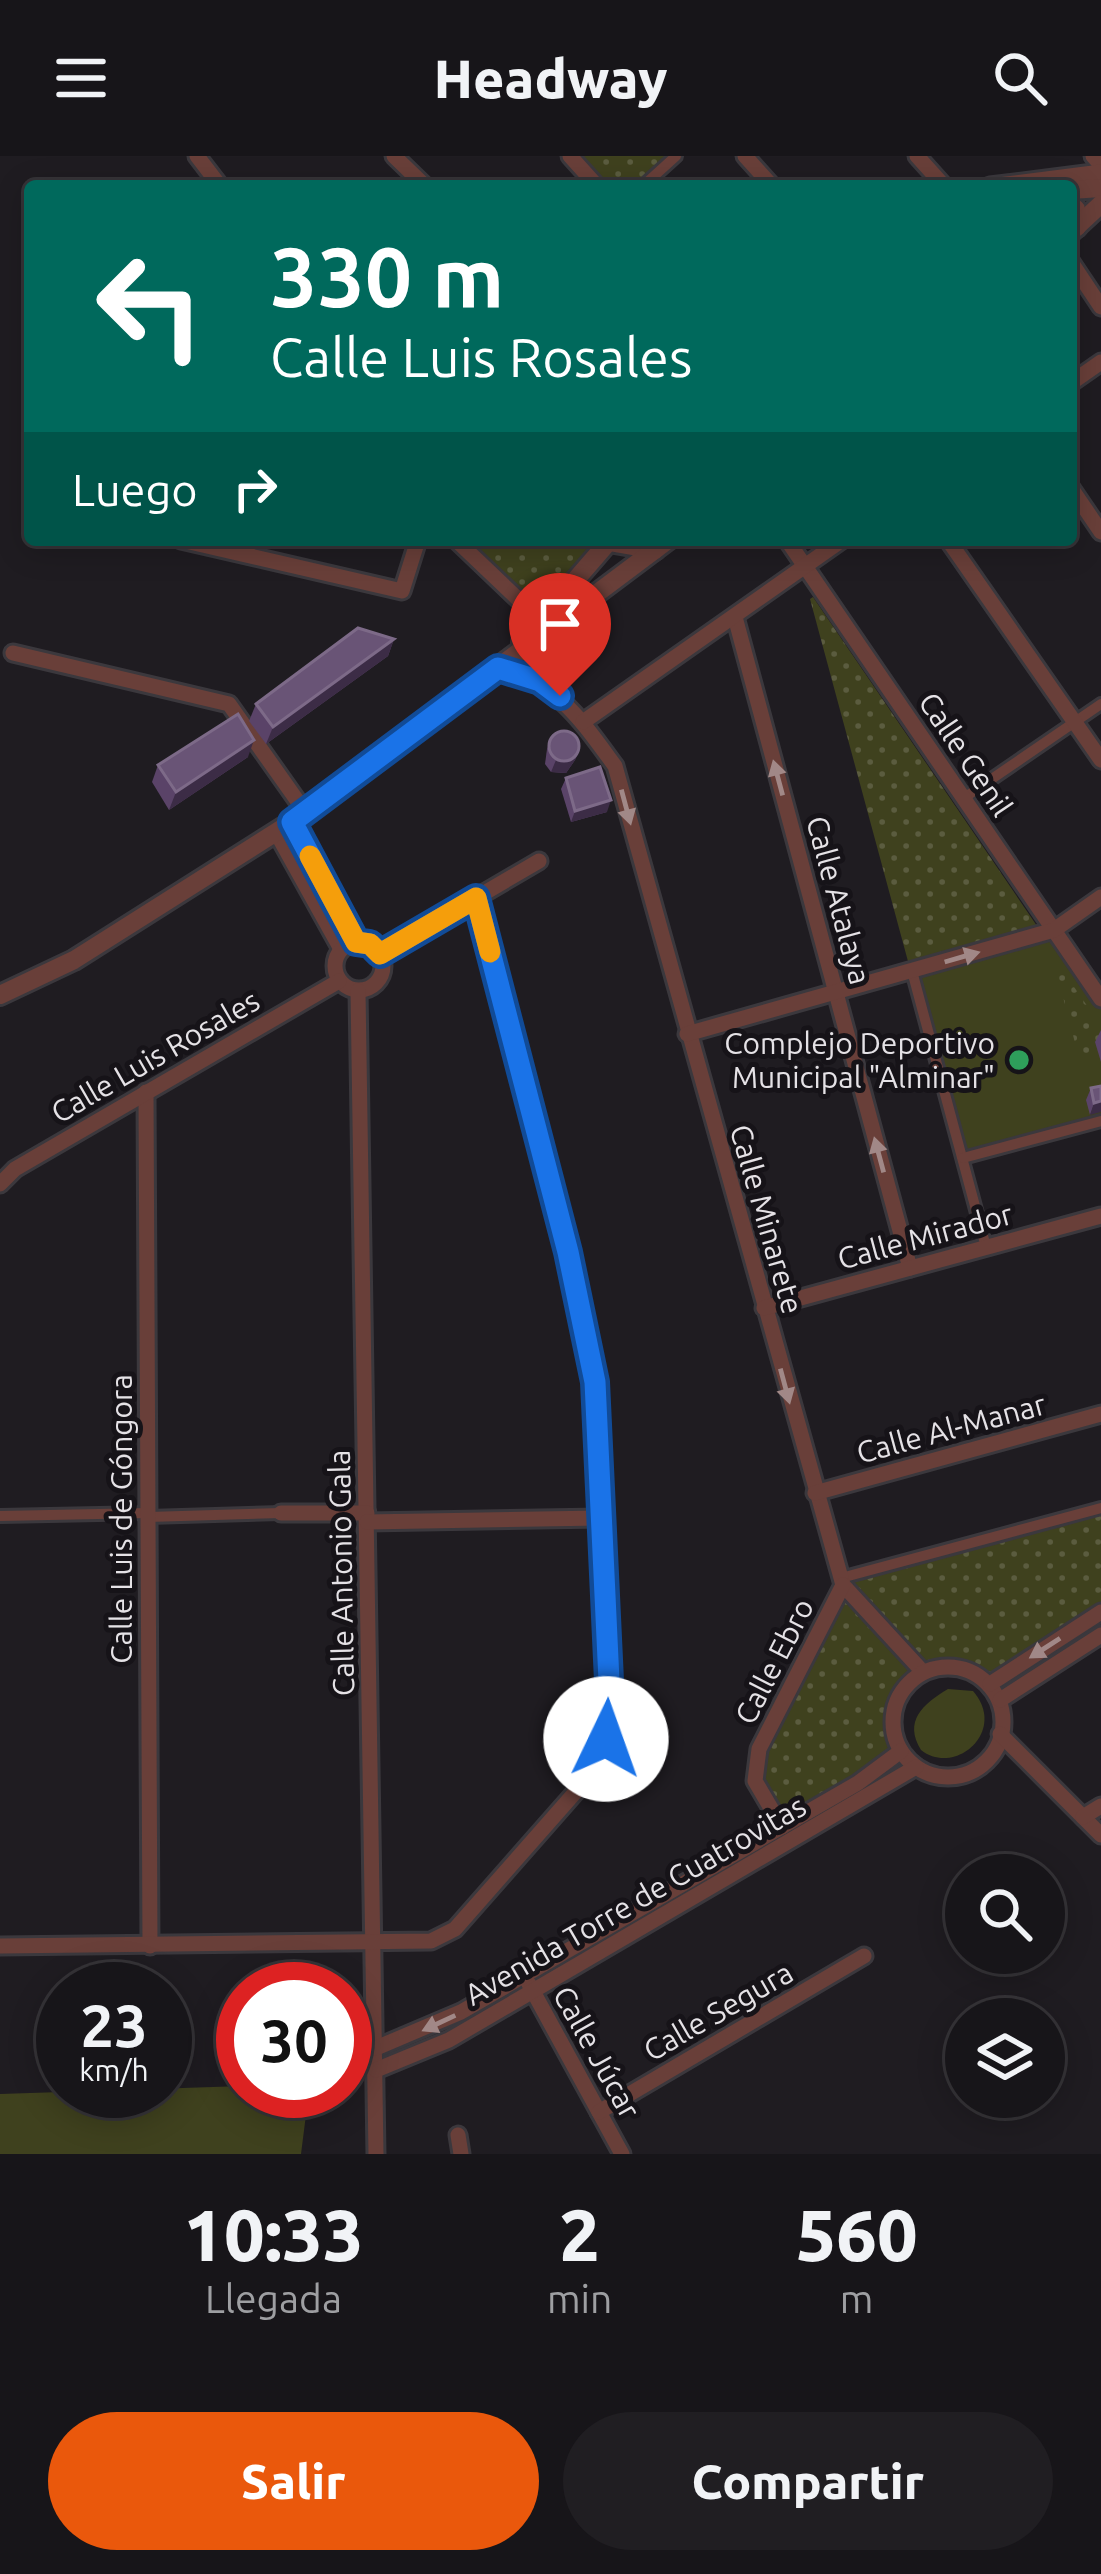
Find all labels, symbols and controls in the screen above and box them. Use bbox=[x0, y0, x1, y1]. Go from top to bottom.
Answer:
icon: menu bbox=[48, 45, 114, 111]
icon: search bbox=[987, 45, 1053, 111]
text: Headway bbox=[433, 48, 668, 108]
icon: left bbox=[72, 228, 228, 384]
text: 330 m bbox=[270, 229, 504, 323]
text: Calle Luis Rosales bbox=[270, 327, 692, 387]
icon: right bbox=[222, 456, 288, 522]
text: Luego bbox=[72, 464, 198, 515]
pin bbox=[509, 573, 611, 696]
icon: arrive bbox=[527, 591, 593, 657]
street label: Calle Genil bbox=[912, 686, 1020, 822]
one-way arrow bbox=[768, 759, 787, 796]
one-way arrow bbox=[618, 789, 637, 826]
street label: Calle Atalaya bbox=[800, 812, 878, 988]
one-way arrow bbox=[944, 946, 981, 965]
street label: Calle Luis Rosales bbox=[45, 983, 265, 1129]
place label: Complejo Deportivo Municipal "Alminar" bbox=[724, 1026, 995, 1094]
marker: Complejo Deportivo Municipal "Alminar" bbox=[1006, 1047, 1032, 1073]
street label: Calle Minarete bbox=[724, 1121, 810, 1317]
one-way arrow bbox=[869, 1136, 888, 1173]
street label: Calle Mirador bbox=[834, 1196, 1017, 1276]
one-way arrow bbox=[777, 1368, 796, 1405]
street label: Calle Luis de Góngora bbox=[104, 1374, 138, 1664]
street label: Calle Al-Manar bbox=[853, 1386, 1050, 1470]
street label: Calle Antonio Gala bbox=[322, 1450, 360, 1696]
street label: Calle Ebro bbox=[728, 1593, 820, 1729]
one-way arrow bbox=[1029, 1636, 1062, 1658]
position arrow bbox=[543, 1676, 669, 1802]
street label: Avenida Torre de Cuatrovitas bbox=[459, 1788, 811, 2012]
map controls bbox=[945, 1854, 1065, 2118]
button: search bbox=[945, 1854, 1065, 1974]
street label: Calle Segura bbox=[637, 1955, 799, 2067]
speed limit sign: 30 bbox=[216, 1962, 372, 2118]
street label: Calle Júcar bbox=[547, 1980, 647, 2124]
text: 23 bbox=[80, 1991, 148, 2058]
button: layers bbox=[945, 1998, 1065, 2118]
one-way arrow bbox=[421, 2013, 456, 2033]
text: km/h bbox=[79, 2053, 149, 2087]
text: 10:33 bbox=[183, 2194, 364, 2275]
text: 2 bbox=[559, 2194, 600, 2275]
text: 560 bbox=[796, 2194, 918, 2275]
text: Llegada bbox=[205, 2277, 342, 2320]
text: min bbox=[547, 2277, 612, 2320]
text: m bbox=[840, 2277, 873, 2320]
button: Salir bbox=[48, 2412, 539, 2550]
button: Compartir bbox=[563, 2412, 1053, 2550]

